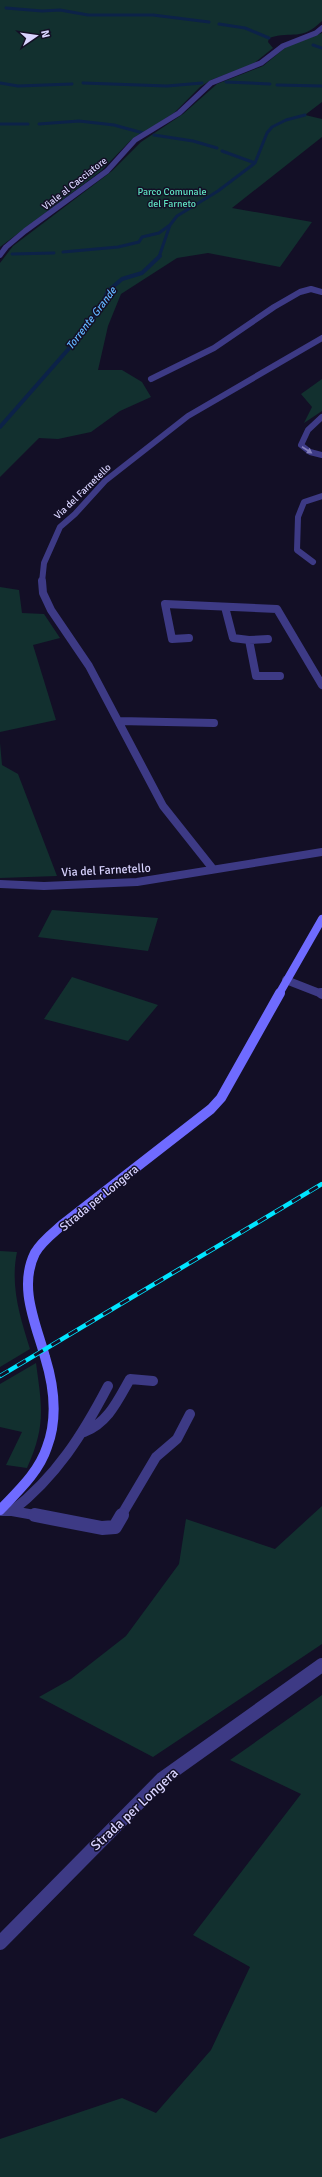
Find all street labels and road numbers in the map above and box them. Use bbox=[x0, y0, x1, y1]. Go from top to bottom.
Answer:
street label: Viale al Cacciatore bbox=[40, 155, 109, 213]
street label: Via del Farnetello bbox=[52, 462, 114, 522]
street label: Via del Farnetello bbox=[61, 861, 151, 880]
street label: Strada per Longera bbox=[57, 1162, 142, 1235]
street label: Strada per Longera bbox=[87, 1764, 182, 1854]

